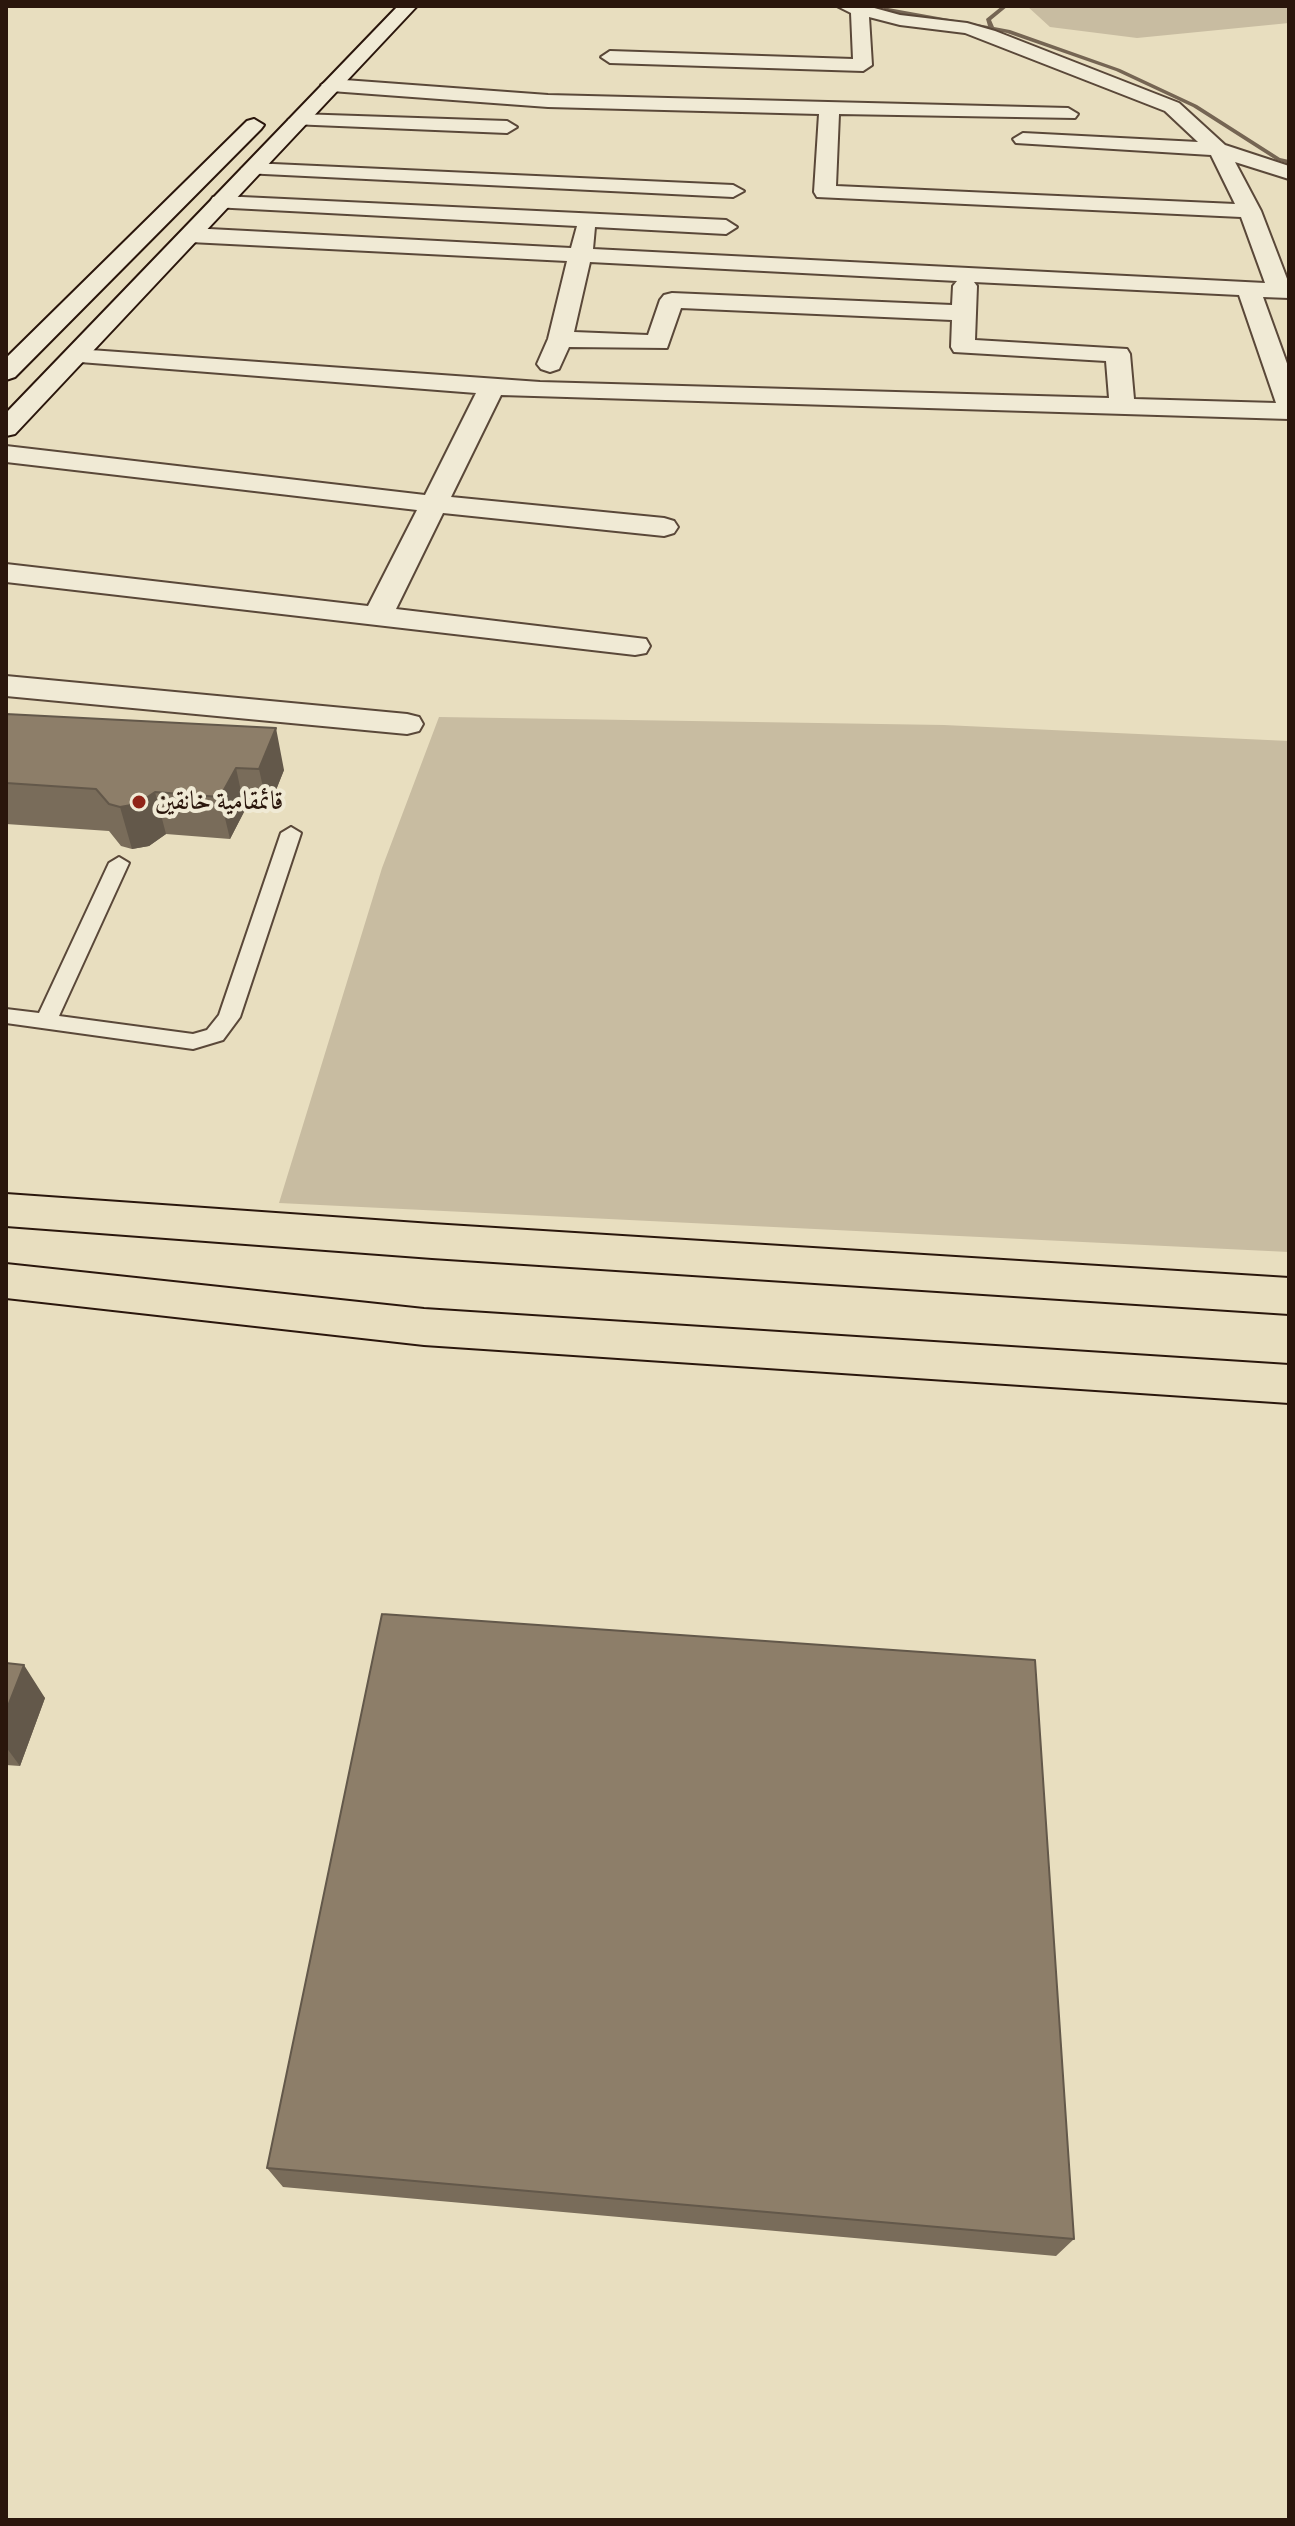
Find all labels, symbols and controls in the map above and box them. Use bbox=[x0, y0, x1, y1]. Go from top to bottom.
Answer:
place label: قائمقامية خانقين bbox=[155, 786, 284, 818]
marker: قائمقامية خانقين bbox=[130, 793, 148, 811]

